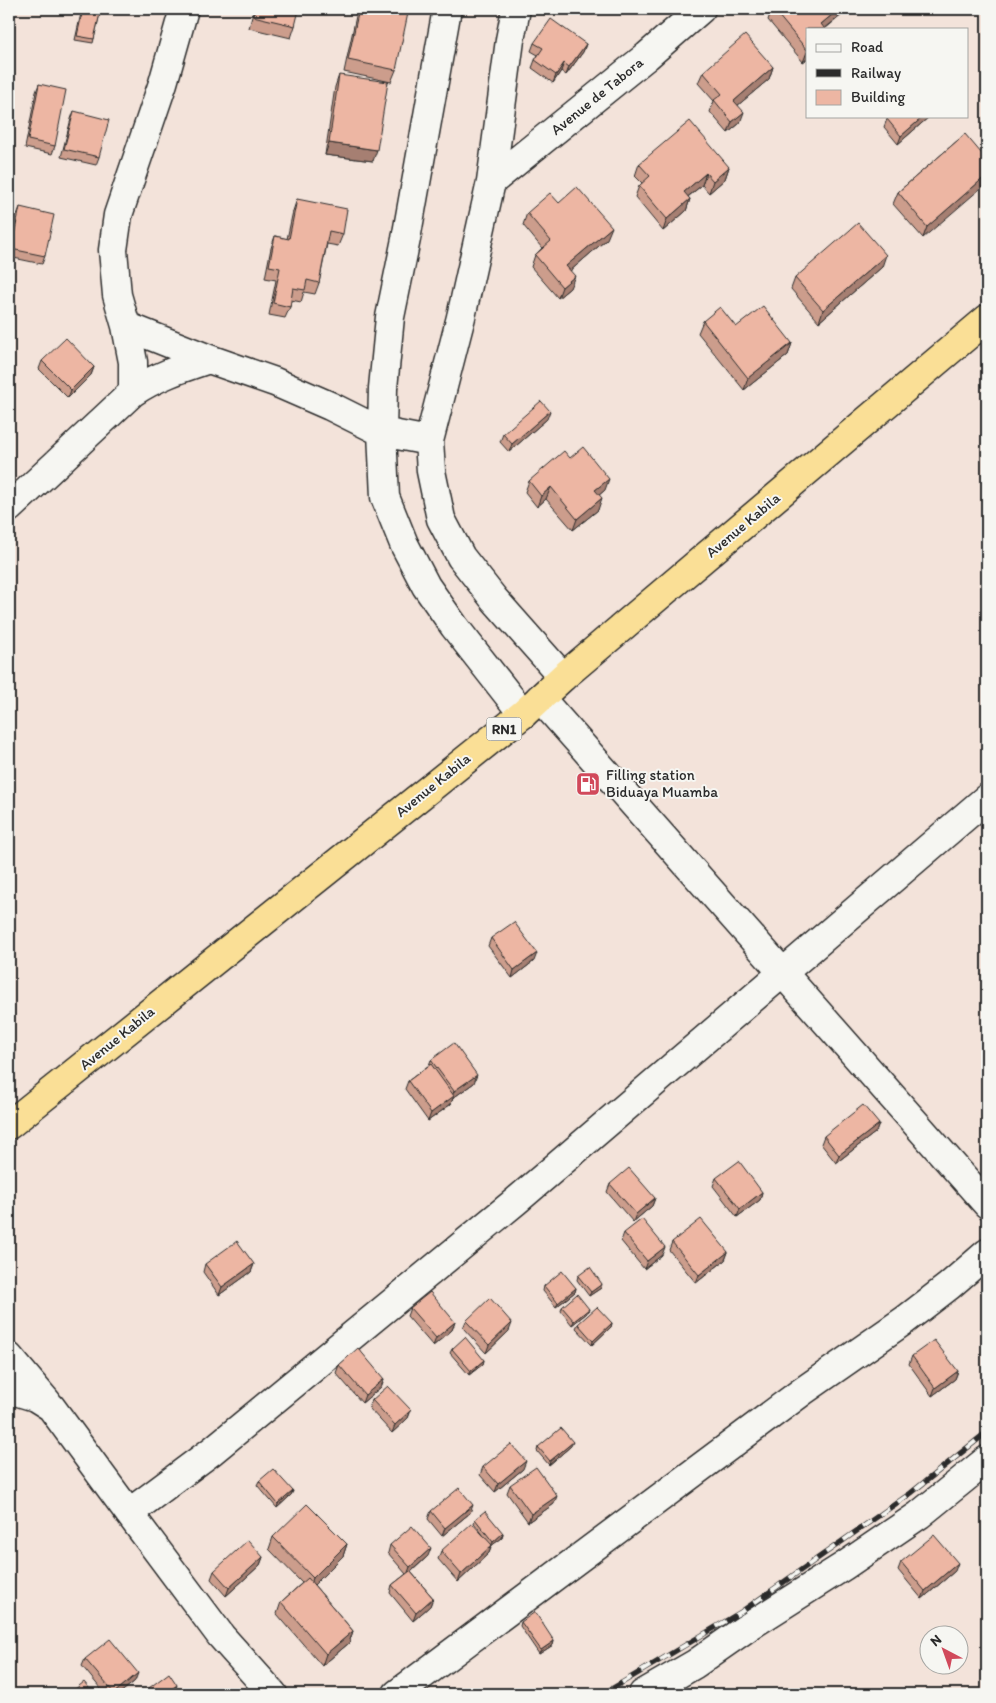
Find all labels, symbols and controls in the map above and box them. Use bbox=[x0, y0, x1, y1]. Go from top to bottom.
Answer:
legend bbox=[806, 28, 968, 118]
text: Road bbox=[851, 38, 884, 56]
street label: Avenue de Tabora bbox=[547, 53, 647, 139]
text: Railway bbox=[851, 64, 901, 82]
text: Building bbox=[851, 88, 905, 106]
street label: Avenue Kabila bbox=[702, 489, 784, 561]
road number: RN1 bbox=[486, 718, 522, 741]
street label: Avenue Kabila bbox=[392, 749, 474, 821]
place label: Filling station Biduaya Muamba bbox=[606, 766, 718, 801]
fuel station icon: Filling station Biduaya Muamba bbox=[575, 771, 601, 797]
street label: Avenue Kabila bbox=[76, 1002, 158, 1074]
north arrow bbox=[918, 1626, 968, 1676]
text: N bbox=[927, 1631, 945, 1650]

